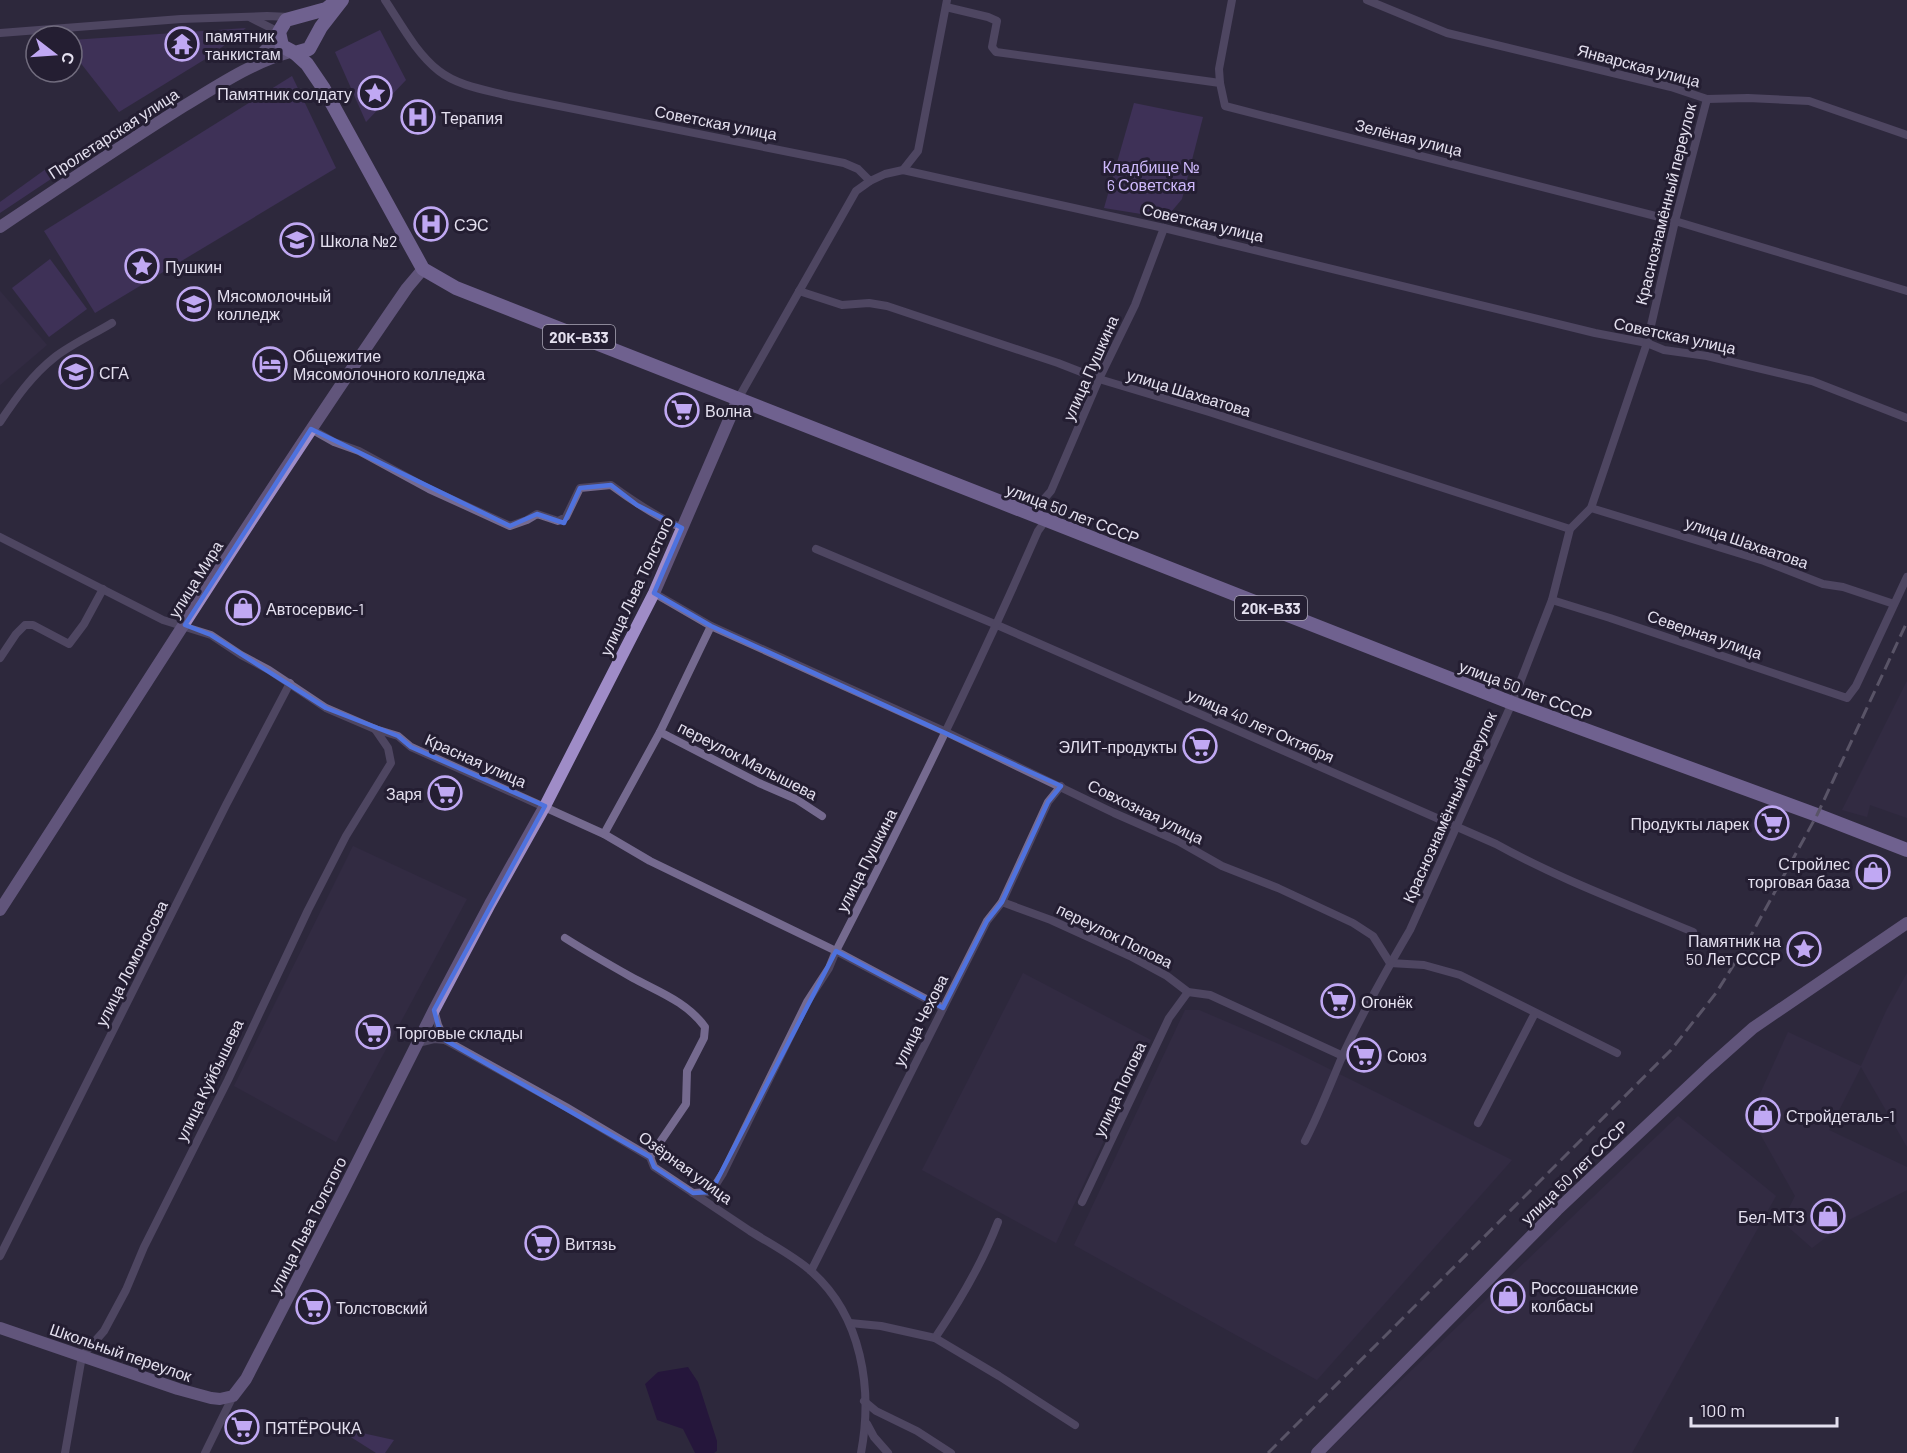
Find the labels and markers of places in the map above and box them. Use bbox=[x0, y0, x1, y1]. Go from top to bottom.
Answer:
temple icon: памятник танкистам bbox=[164, 26, 200, 62]
place label: памятник танкистам bbox=[205, 26, 281, 63]
place icon: Памятник солдату bbox=[357, 75, 393, 111]
place label: Памятник солдату bbox=[217, 84, 352, 103]
hospital icon: Терапия bbox=[400, 99, 436, 135]
place label: Терапия bbox=[441, 108, 503, 127]
hospital icon: СЭС bbox=[413, 206, 449, 242]
place label: СЭС bbox=[454, 215, 488, 234]
school or university icon: Школа №2 bbox=[279, 222, 315, 258]
place label: Школа №2 bbox=[320, 231, 398, 250]
place icon: Пушкин bbox=[124, 248, 160, 284]
place label: Пушкин bbox=[165, 257, 222, 276]
school or university icon: Мясомолочный колледж bbox=[176, 286, 212, 322]
place label: Мясомолочный колледж bbox=[217, 286, 331, 323]
hotel icon: Общежитие Мясомолочного колледжа bbox=[252, 346, 288, 382]
place label: Общежитие Мясомолочного колледжа bbox=[293, 346, 485, 383]
school or university icon: СГА bbox=[58, 354, 94, 390]
place label: СГА bbox=[99, 363, 129, 382]
supermarket icon: Волна bbox=[664, 392, 700, 428]
place label: Волна bbox=[705, 401, 751, 420]
shop icon: Автосервис-1 bbox=[225, 590, 261, 626]
place label: Автосервис-1 bbox=[266, 599, 364, 618]
supermarket icon: ЭЛИТ-продукты bbox=[1182, 728, 1218, 764]
place label: ЭЛИТ-продукты bbox=[1059, 737, 1177, 756]
supermarket icon: Заря bbox=[427, 775, 463, 811]
place label: Заря bbox=[386, 784, 422, 803]
supermarket icon: Продукты ларек bbox=[1754, 805, 1790, 841]
place label: Продукты ларек bbox=[1630, 814, 1750, 833]
place label: Стройлес торговая база bbox=[1748, 854, 1850, 891]
shop icon: Стройлес торговая база bbox=[1855, 854, 1891, 890]
place label: Памятник на 50 Лет СССР bbox=[1686, 931, 1781, 968]
place icon: Памятник на 50 Лет СССР bbox=[1786, 931, 1822, 967]
supermarket icon: Огонёк bbox=[1320, 983, 1356, 1019]
place label: Огонёк bbox=[1361, 992, 1414, 1011]
supermarket icon: Торговые склады bbox=[355, 1014, 391, 1050]
place label: Торговые склады bbox=[396, 1023, 523, 1042]
supermarket icon: Союз bbox=[1346, 1037, 1382, 1073]
place label: Союз bbox=[1387, 1046, 1427, 1065]
shop icon: Стройдеталь-1 bbox=[1745, 1097, 1781, 1133]
place label: Стройдеталь-1 bbox=[1786, 1106, 1895, 1125]
shop icon: Бел-МТЗ bbox=[1810, 1198, 1846, 1234]
place label: Бел-МТЗ bbox=[1738, 1207, 1805, 1226]
supermarket icon: Витязь bbox=[524, 1225, 560, 1261]
place label: Витязь bbox=[565, 1234, 616, 1253]
shop icon: Россошанские колбасы bbox=[1490, 1278, 1526, 1314]
place label: Россошанские колбасы bbox=[1531, 1278, 1638, 1315]
supermarket icon: Толстовский bbox=[295, 1289, 331, 1325]
place label: Толстовский bbox=[336, 1298, 428, 1317]
supermarket icon: ПЯТЁРОЧКА bbox=[224, 1409, 260, 1445]
place label: ПЯТЁРОЧКА bbox=[265, 1418, 362, 1437]

